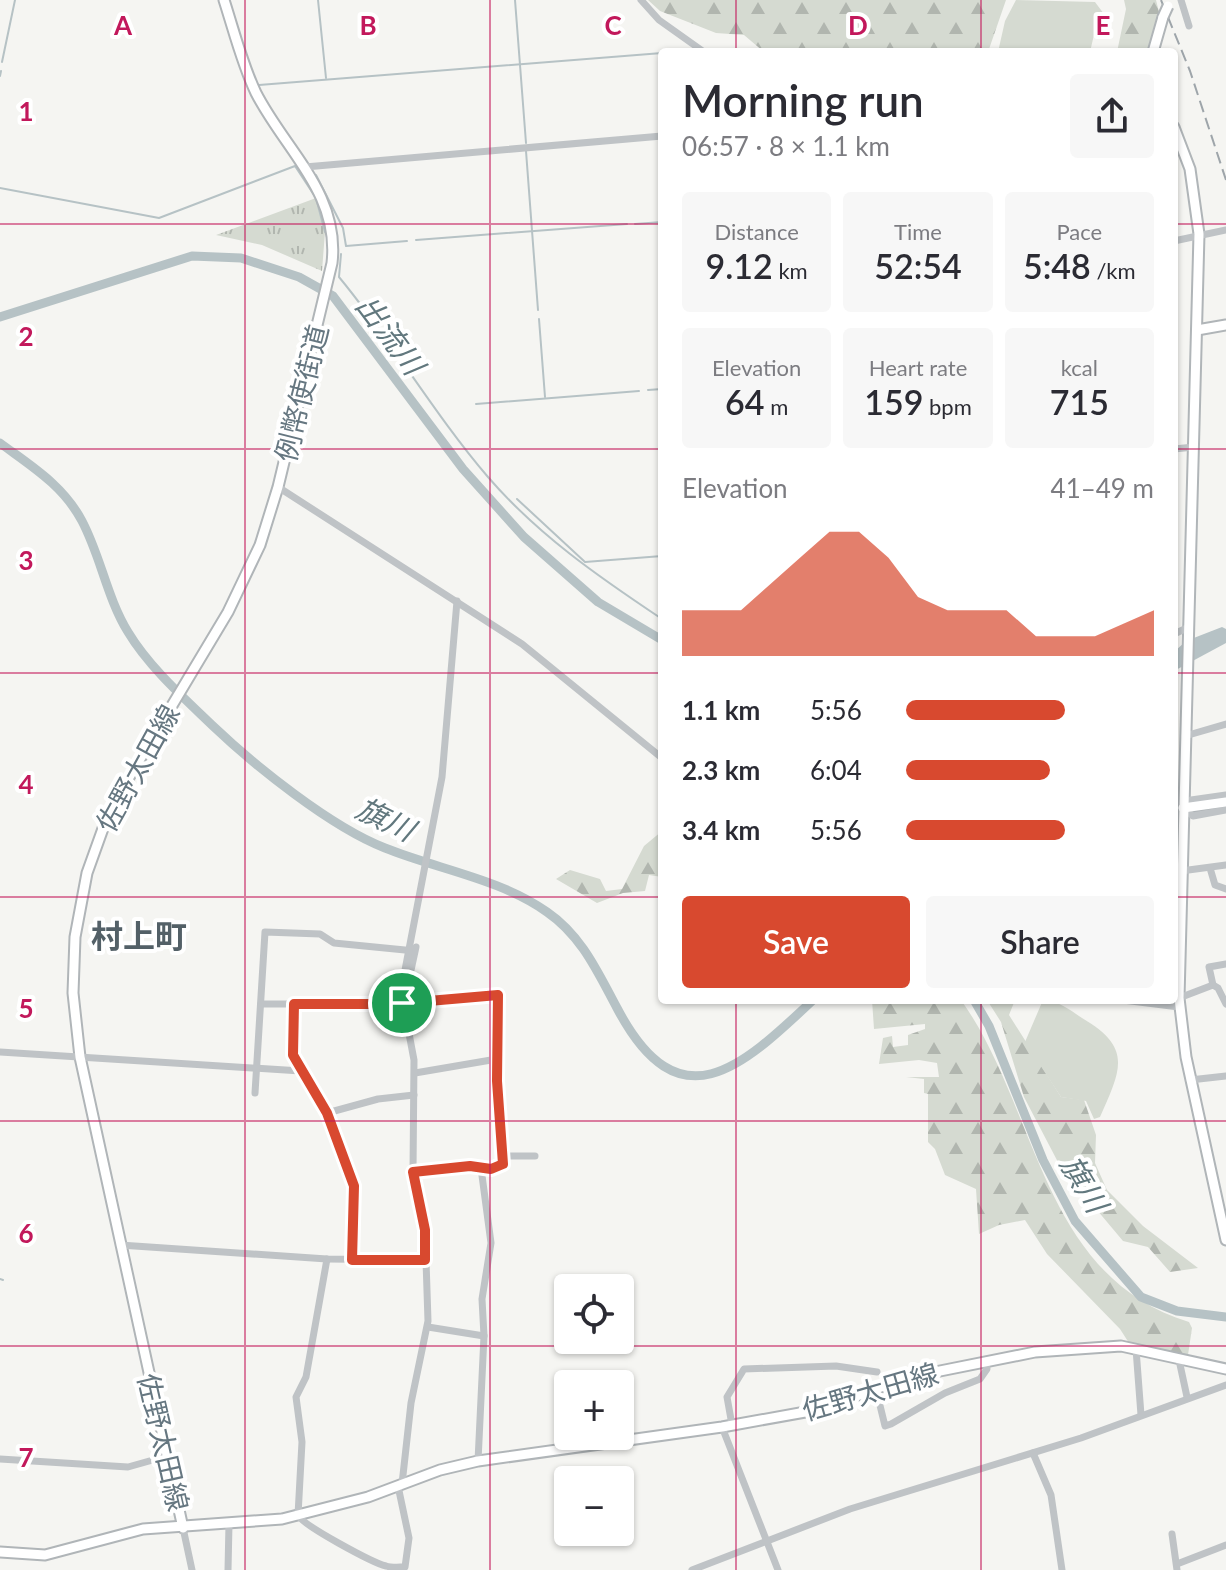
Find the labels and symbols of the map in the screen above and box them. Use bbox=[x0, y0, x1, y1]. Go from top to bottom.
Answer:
text: A bbox=[113, 9, 133, 41]
text: B bbox=[359, 9, 377, 41]
text: C bbox=[604, 9, 622, 41]
text: D bbox=[848, 9, 868, 41]
text: E bbox=[1096, 9, 1110, 41]
text: 1 bbox=[18, 95, 34, 127]
water label: 出流川 bbox=[350, 287, 434, 383]
text: 2 bbox=[18, 320, 34, 352]
street label: 例幣使街道 bbox=[268, 321, 334, 465]
text: 3 bbox=[18, 544, 34, 576]
street label: 佐野太田線 bbox=[88, 699, 186, 837]
text: 4 bbox=[18, 768, 34, 800]
water label: 旗川 bbox=[351, 789, 424, 849]
district label: 村上町 bbox=[91, 916, 187, 955]
pin bbox=[368, 969, 436, 1037]
text: 5 bbox=[18, 992, 34, 1024]
water label: 旗川 bbox=[1054, 1148, 1117, 1221]
text: 6 bbox=[18, 1217, 34, 1249]
street label: 佐野太田線 bbox=[798, 1355, 942, 1427]
street label: 佐野太田線 bbox=[132, 1370, 196, 1514]
text: 7 bbox=[18, 1441, 34, 1473]

